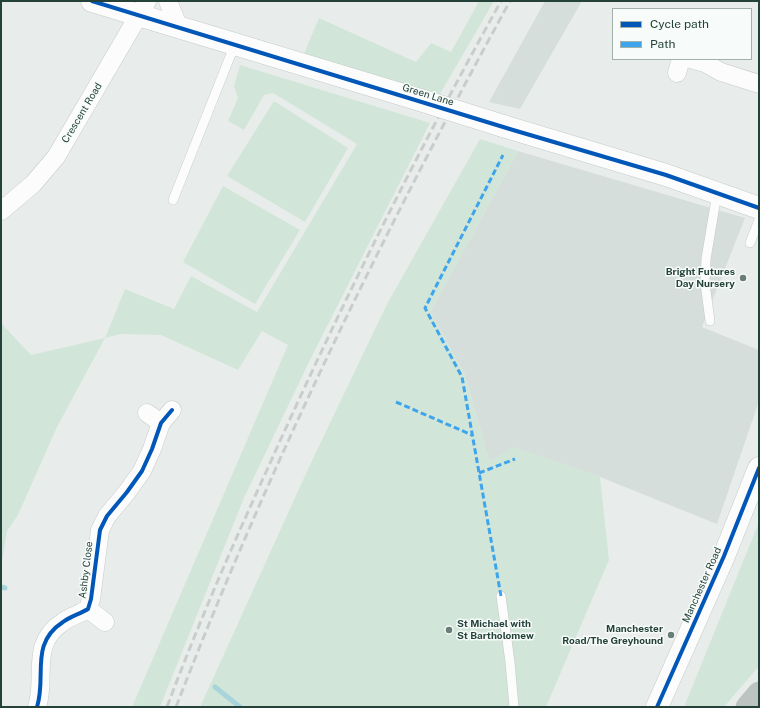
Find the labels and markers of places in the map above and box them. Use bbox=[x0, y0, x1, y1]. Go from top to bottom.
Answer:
place label: Bright Futures Day Nursery bbox=[666, 266, 735, 290]
marker: Bright Futures Day Nursery bbox=[738, 273, 748, 283]
place label: St Michael with St Bartholomew bbox=[457, 618, 534, 642]
place label: Manchester Road/The Greyhound bbox=[562, 623, 663, 646]
marker: St Michael with St Bartholomew bbox=[444, 625, 454, 635]
marker: Manchester Road/The Greyhound bbox=[666, 630, 676, 640]

